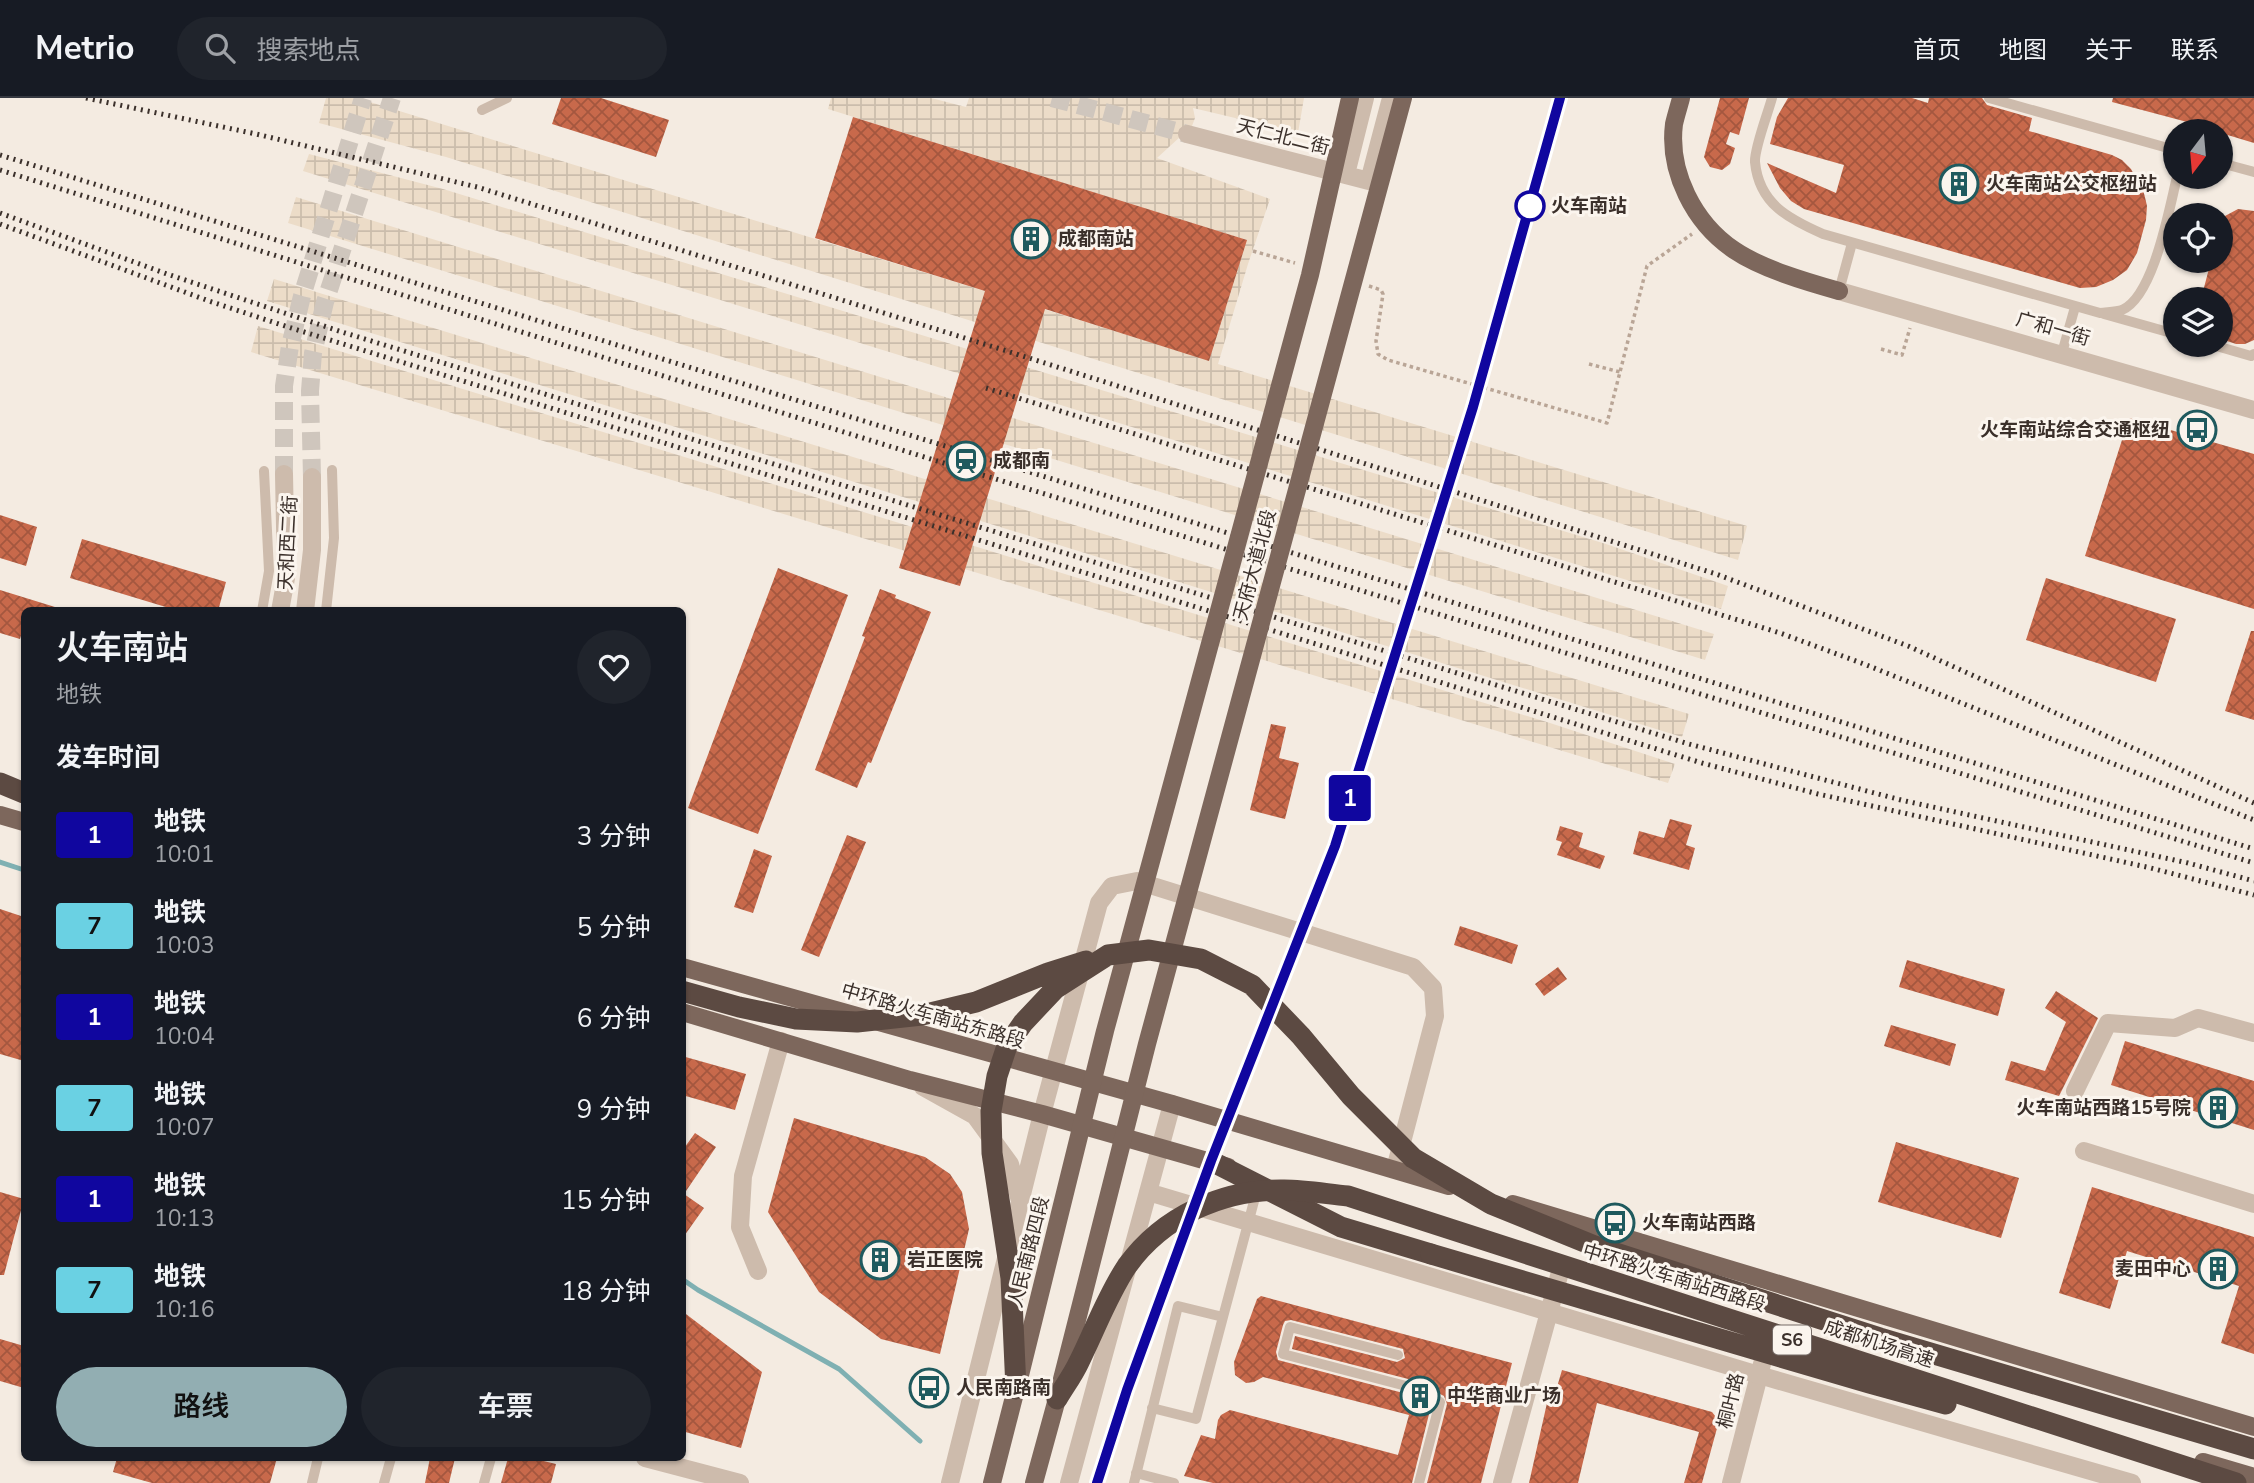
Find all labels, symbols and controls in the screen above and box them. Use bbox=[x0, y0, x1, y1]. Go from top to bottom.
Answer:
search box bbox=[177, 17, 667, 80]
text: Metrio bbox=[35, 26, 135, 71]
icon: search bbox=[201, 29, 239, 67]
text: 搜索地点 bbox=[257, 33, 361, 68]
text: 首页 bbox=[1913, 34, 1961, 66]
text: 地图 bbox=[1999, 34, 2047, 66]
text: 关于 bbox=[2085, 34, 2133, 66]
text: 联系 bbox=[2171, 34, 2219, 66]
street label: 天仁北二街 bbox=[1234, 113, 1332, 161]
north arrow bbox=[2163, 119, 2233, 189]
map controls bbox=[2163, 119, 2233, 357]
building icon: 火车南站公交枢纽站 bbox=[1938, 163, 1980, 205]
place label: 火车南站公交枢纽站 bbox=[1986, 171, 2157, 197]
marker: 火车南站 bbox=[1515, 191, 1545, 221]
place label: 火车南站 bbox=[1551, 193, 1627, 219]
button: locate bbox=[2163, 203, 2233, 273]
building icon: 成都南站 bbox=[1010, 218, 1052, 260]
place label: 成都南站 bbox=[1058, 226, 1134, 252]
button: layers bbox=[2163, 287, 2233, 357]
street label: 广和一街 bbox=[2013, 306, 2093, 352]
bus stop icon: 火车南站综合交通枢纽 bbox=[2176, 409, 2218, 451]
place label: 火车南站综合交通枢纽 bbox=[1980, 417, 2170, 443]
station icon: 成都南 bbox=[945, 440, 987, 482]
place label: 成都南 bbox=[993, 448, 1050, 474]
street label: 天和西二街 bbox=[273, 495, 303, 591]
street label: 天府大道北段 bbox=[1228, 507, 1282, 623]
text: 火车南站 bbox=[56, 626, 188, 671]
button: heart bbox=[577, 630, 651, 704]
text: 地铁 bbox=[56, 679, 102, 710]
text: 发车时间 bbox=[56, 740, 160, 775]
line badge: 1 bbox=[1327, 775, 1373, 821]
text: 1 bbox=[1343, 782, 1357, 814]
text: 地铁 bbox=[154, 804, 206, 839]
text: 1 bbox=[87, 819, 102, 851]
text: 3 分钟 bbox=[577, 819, 651, 854]
text: 10:01 bbox=[154, 839, 214, 870]
text: 地铁 bbox=[154, 895, 206, 930]
text: 7 bbox=[87, 910, 102, 942]
text: 5 分钟 bbox=[577, 910, 651, 945]
text: 10:03 bbox=[154, 930, 214, 961]
street label: 中环路火车南站东路段 bbox=[838, 977, 1028, 1055]
text: 地铁 bbox=[154, 986, 206, 1021]
text: 1 bbox=[87, 1001, 102, 1033]
text: 6 分钟 bbox=[577, 1001, 651, 1036]
text: 10:04 bbox=[154, 1021, 214, 1052]
text: 地铁 bbox=[154, 1077, 206, 1112]
building icon: 火车南站西路15号院 bbox=[2197, 1087, 2239, 1129]
text: 7 bbox=[87, 1092, 102, 1124]
text: 9 分钟 bbox=[577, 1092, 651, 1127]
place label: 火车南站西路15号院 bbox=[2016, 1095, 2191, 1121]
text: 10:07 bbox=[154, 1112, 214, 1143]
text: 地铁 bbox=[154, 1168, 206, 1203]
text: 1 bbox=[87, 1183, 102, 1215]
text: 15 分钟 bbox=[561, 1183, 651, 1218]
street label: 人民南路四段 bbox=[1003, 1194, 1055, 1310]
bus stop icon: 火车南站西路 bbox=[1594, 1202, 1636, 1244]
text: 10:13 bbox=[154, 1203, 214, 1234]
place label: 火车南站西路 bbox=[1642, 1210, 1756, 1236]
street label: 中环路火车南站西路段 bbox=[1579, 1238, 1769, 1318]
building icon: 岩正医院 bbox=[859, 1239, 901, 1281]
place label: 岩正医院 bbox=[907, 1247, 983, 1273]
building icon: 麦田中心 bbox=[2197, 1248, 2239, 1290]
place label: 麦田中心 bbox=[2115, 1256, 2191, 1282]
text: 地铁 bbox=[154, 1259, 206, 1294]
text: 7 bbox=[87, 1274, 102, 1306]
text: 18 分钟 bbox=[561, 1274, 651, 1309]
text: 10:16 bbox=[154, 1294, 214, 1325]
street label: 成都机场高速 bbox=[1821, 1314, 1937, 1374]
road number: S6 bbox=[1773, 1325, 1811, 1354]
button: 路线 bbox=[56, 1367, 347, 1447]
button: 车票 bbox=[361, 1367, 651, 1447]
bus stop icon: 人民南路南 bbox=[908, 1367, 950, 1409]
street label: 桐叶路 bbox=[1711, 1370, 1751, 1432]
place label: 人民南路南 bbox=[956, 1375, 1051, 1401]
building icon: 中华商业广场 bbox=[1399, 1375, 1441, 1417]
place label: 中华商业广场 bbox=[1447, 1383, 1561, 1409]

